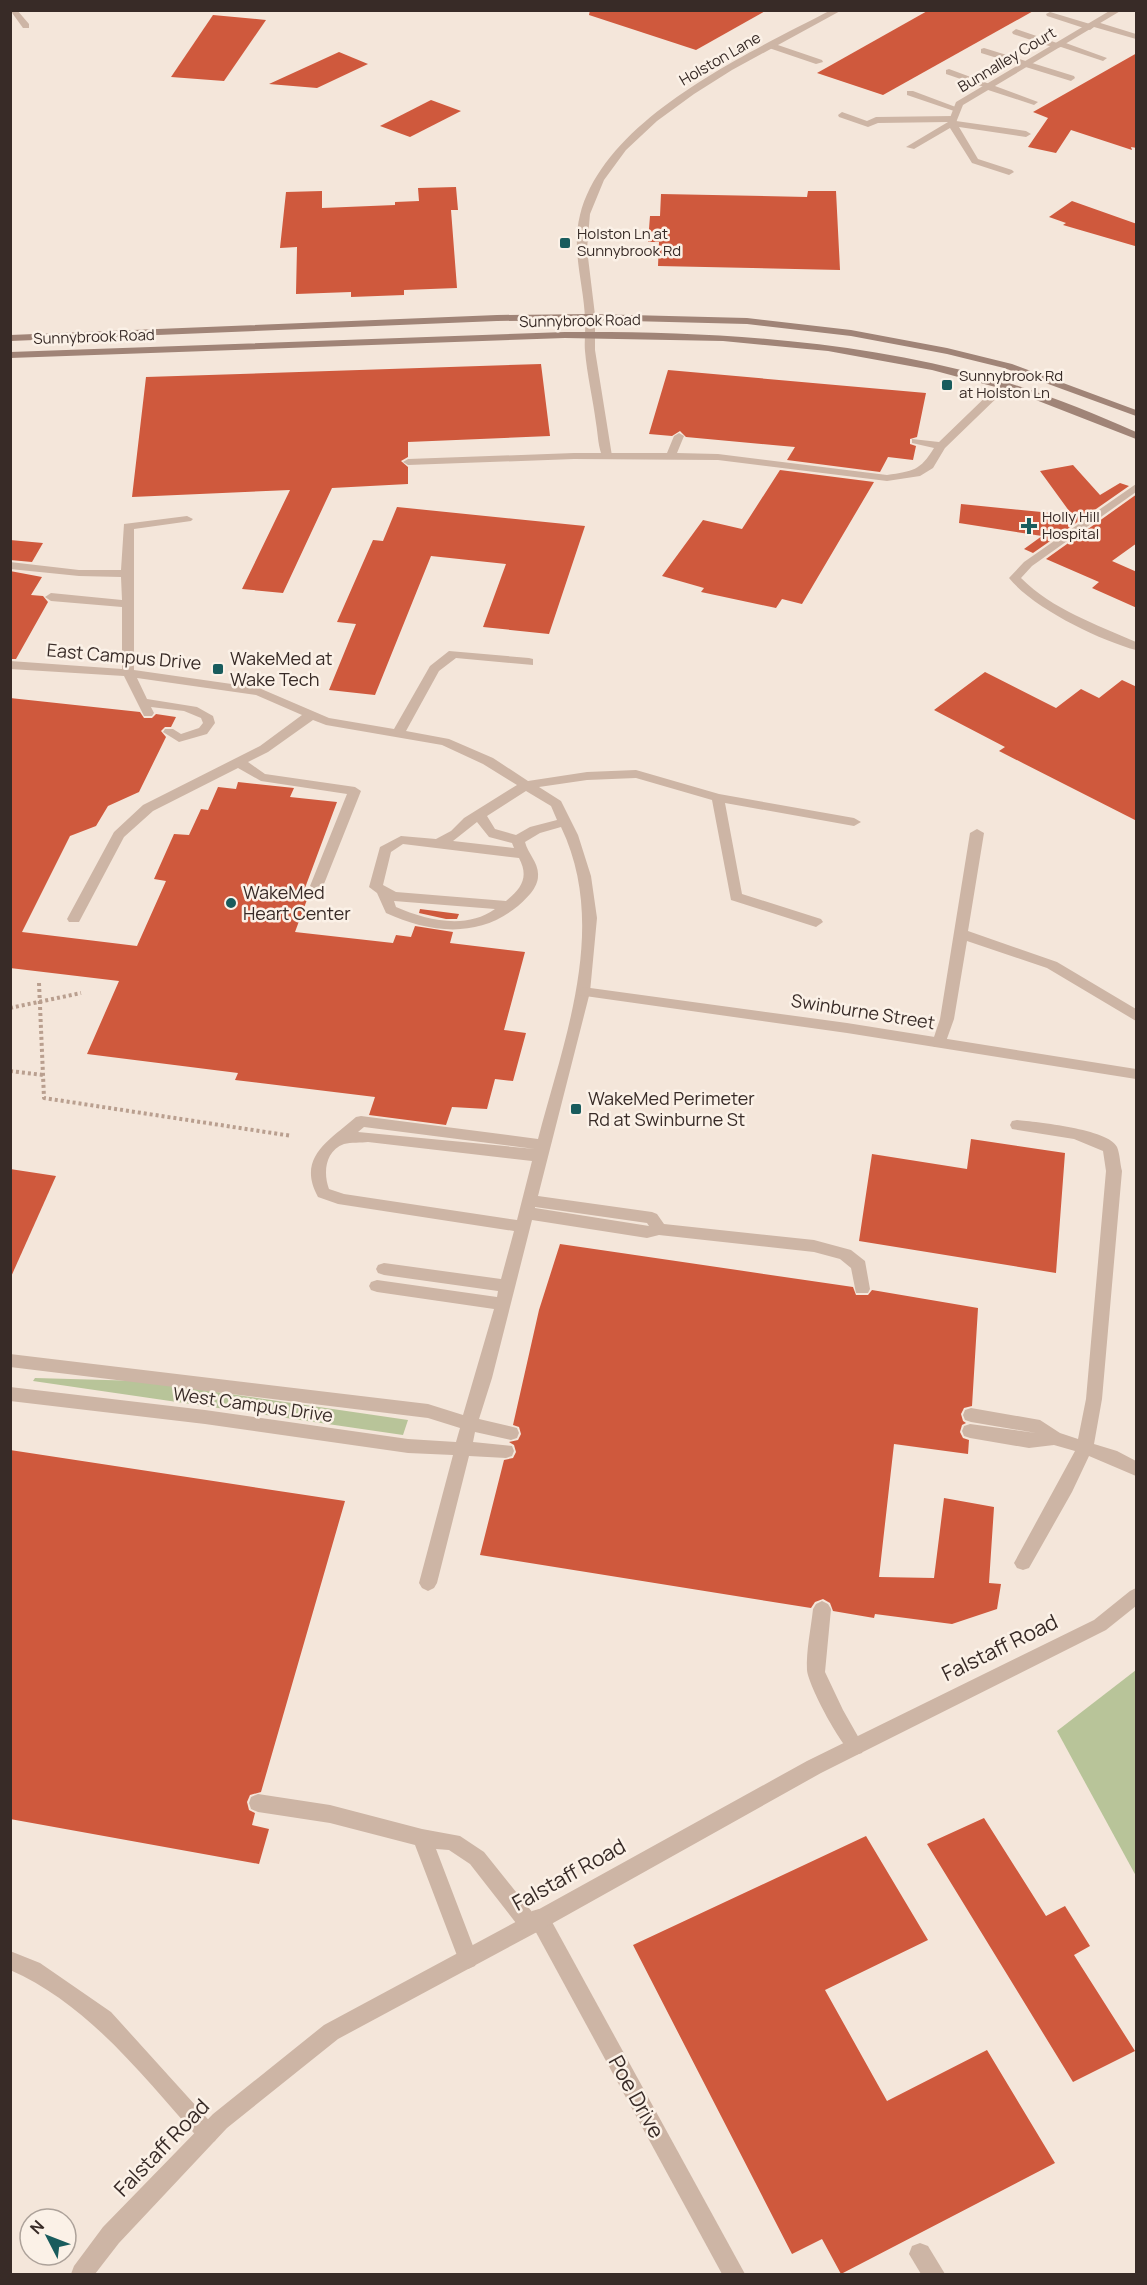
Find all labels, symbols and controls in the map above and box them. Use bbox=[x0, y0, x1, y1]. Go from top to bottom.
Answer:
street label: Bunnalley Court bbox=[954, 22, 1060, 97]
street label: Holston Lane bbox=[675, 27, 764, 90]
place label: Holston Ln at Sunnybrook Rd bbox=[577, 223, 681, 261]
marker: Holston Ln at Sunnybrook Rd bbox=[558, 236, 572, 250]
street label: Sunnybrook Road bbox=[519, 309, 641, 332]
street label: Sunnybrook Road bbox=[33, 324, 155, 349]
place label: Sunnybrook Rd at Holston Ln bbox=[959, 365, 1063, 403]
marker: Sunnybrook Rd at Holston Ln bbox=[940, 378, 954, 392]
place label: Holly Hill Hospital bbox=[1042, 506, 1100, 544]
marker: Holly Hill Hospital bbox=[1020, 517, 1038, 535]
street label: East Campus Drive bbox=[46, 637, 202, 675]
place label: WakeMed at Wake Tech bbox=[230, 646, 332, 691]
marker: WakeMed at Wake Tech bbox=[211, 662, 225, 676]
place label: WakeMed Heart Center bbox=[243, 880, 351, 925]
marker: WakeMed Heart Center bbox=[224, 896, 238, 910]
street label: Swinburne Street bbox=[790, 988, 937, 1034]
place label: WakeMed Perimeter Rd at Swinburne St bbox=[588, 1086, 755, 1131]
marker: WakeMed Perimeter Rd at Swinburne St bbox=[569, 1102, 583, 1116]
street label: West Campus Drive bbox=[172, 1381, 335, 1427]
street label: Falstaff Road bbox=[937, 1607, 1062, 1687]
street label: Falstaff Road bbox=[507, 1831, 630, 1917]
street label: Poe Drive bbox=[603, 2050, 671, 2143]
street label: Falstaff Road bbox=[108, 2092, 215, 2202]
north arrow bbox=[18, 2207, 78, 2267]
text: N bbox=[25, 2215, 49, 2239]

